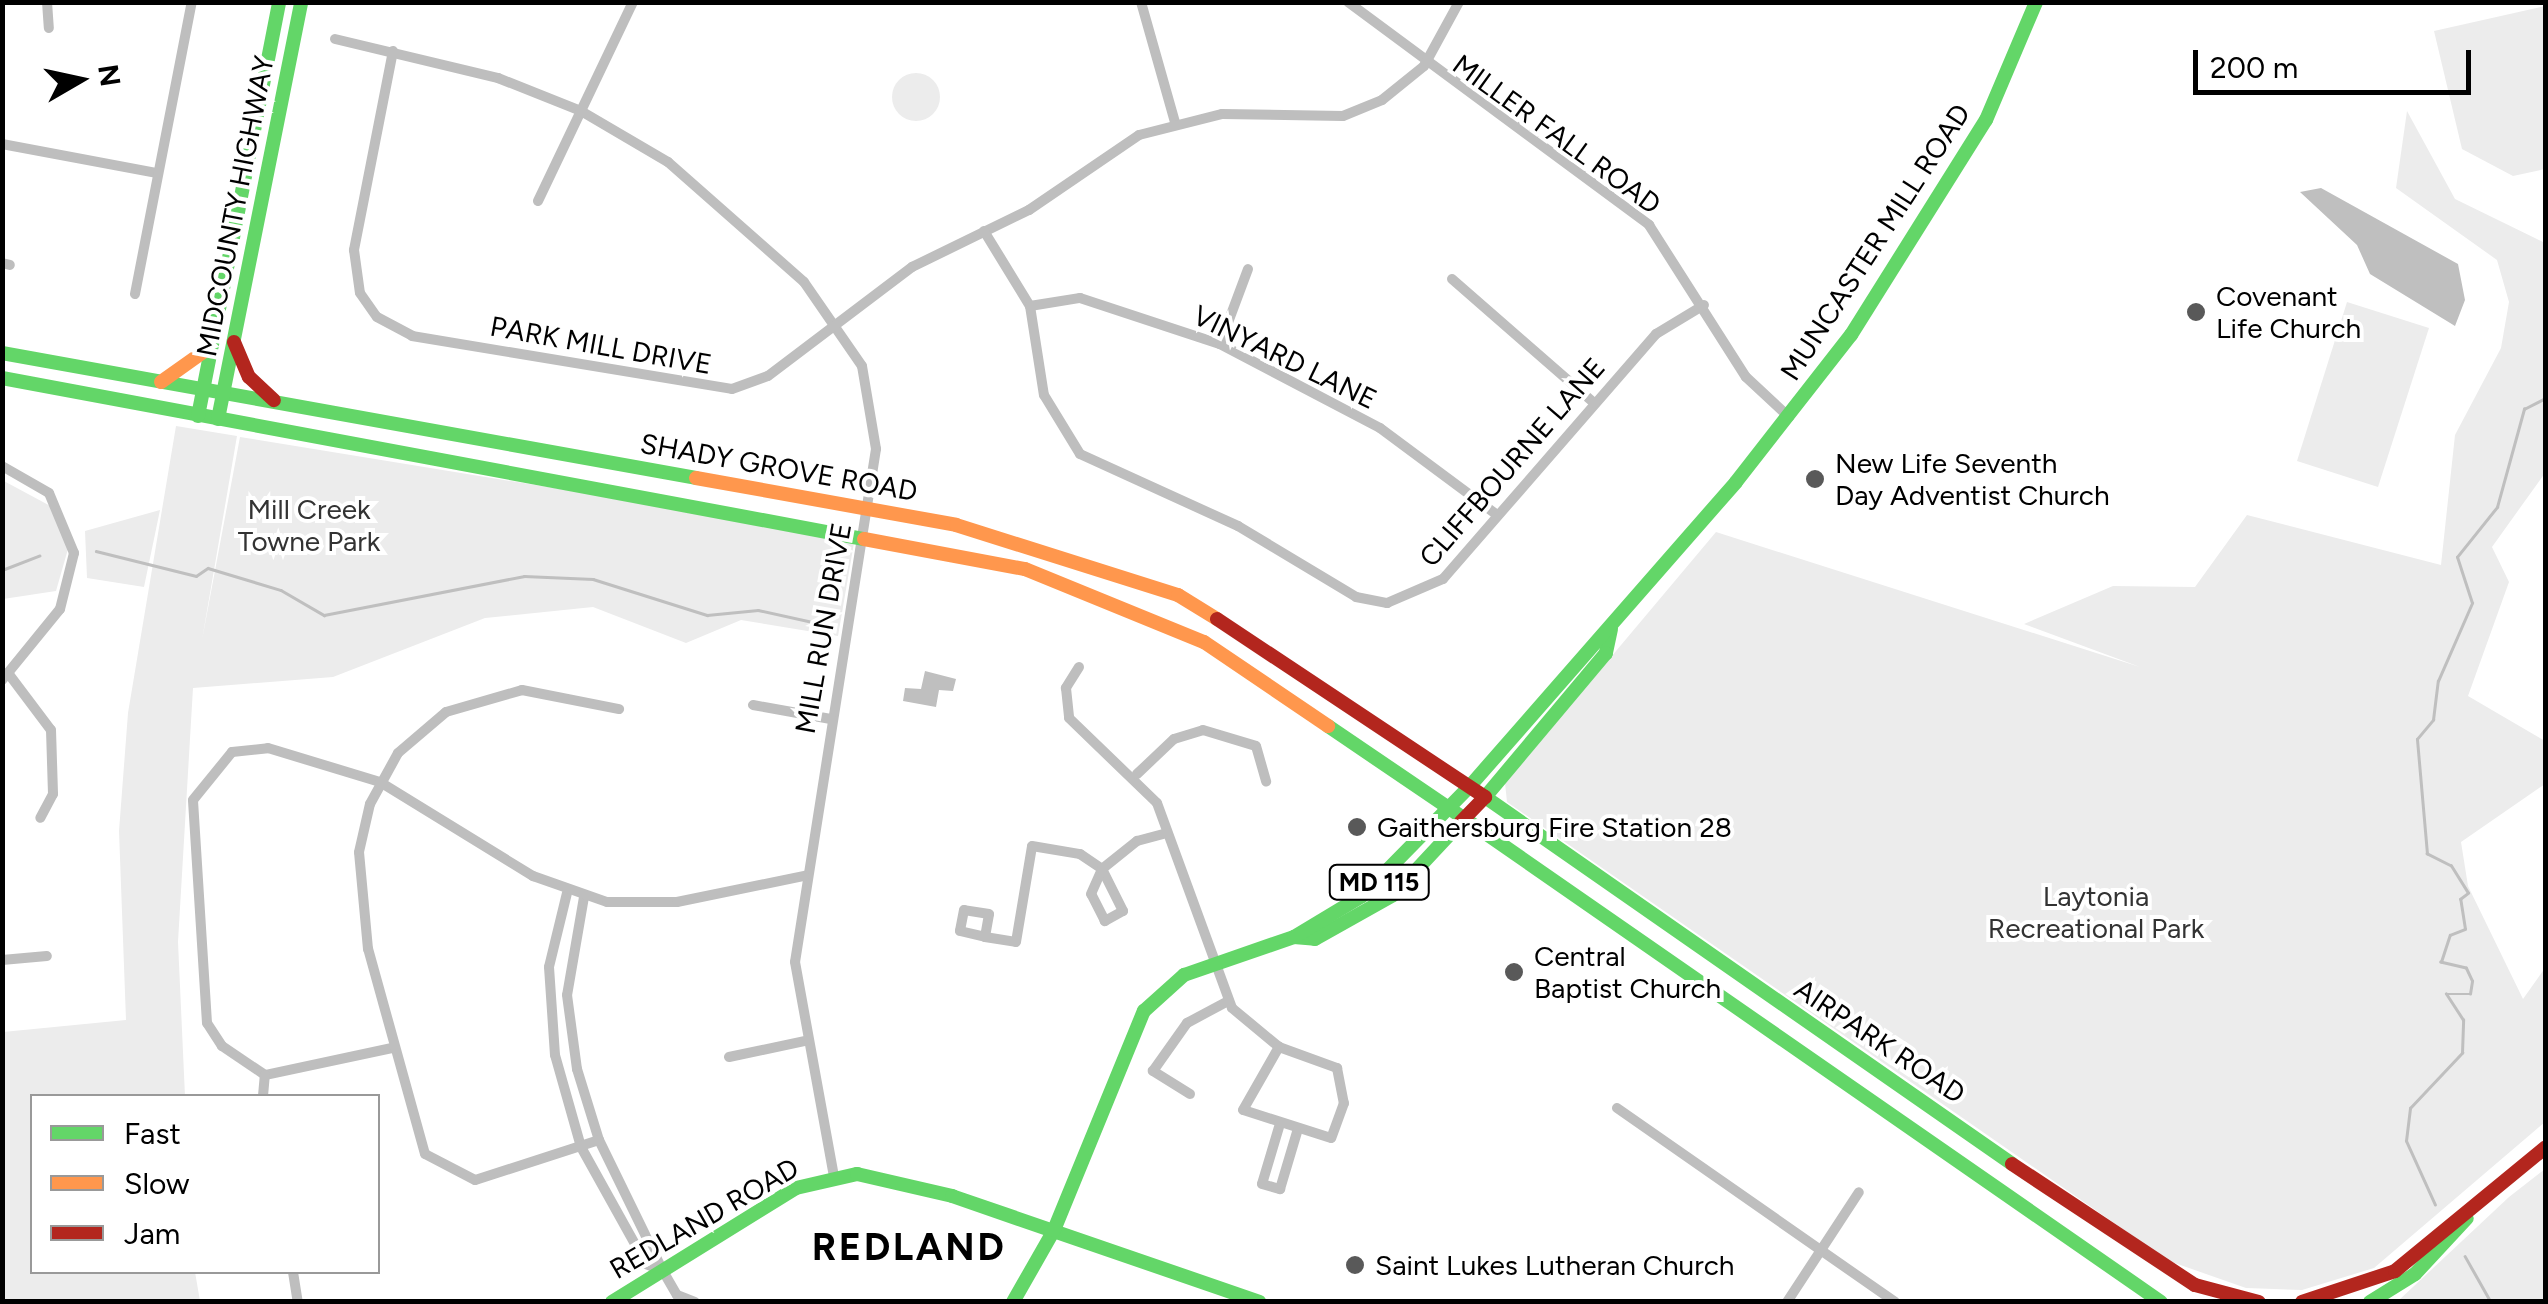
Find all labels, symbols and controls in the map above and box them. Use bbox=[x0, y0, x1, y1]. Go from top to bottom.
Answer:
north arrow bbox=[30, 30, 130, 130]
scale bar bbox=[2198, 30, 2476, 92]
street label: MILLER FALL ROAD bbox=[1446, 47, 1668, 221]
text: 200 m bbox=[2210, 49, 2298, 86]
street label: MIDCOUNTY HIGHWAY bbox=[189, 53, 281, 359]
text: N bbox=[91, 62, 128, 89]
street label: MUNCASTER MILL ROAD bbox=[1773, 98, 1977, 386]
place label: Covenant Life Church bbox=[2216, 279, 2361, 345]
street label: VINYARD LANE bbox=[1188, 298, 1382, 416]
marker: Covenant Life Church bbox=[2185, 301, 2207, 323]
street label: PARK MILL DRIVE bbox=[488, 309, 714, 381]
street label: CLIFFBOURNE LANE bbox=[1412, 351, 1612, 573]
street label: SHADY GROVE ROAD bbox=[638, 426, 920, 508]
place label: New Life Seventh Day Adventist Church bbox=[1835, 446, 2110, 512]
marker: New Life Seventh Day Adventist Church bbox=[1804, 468, 1826, 490]
park label: Mill Creek Towne Park bbox=[238, 492, 380, 558]
street label: MILL RUN DRIVE bbox=[788, 520, 858, 736]
place label: Gaithersburg Fire Station 28 bbox=[1377, 810, 1732, 844]
marker: Gaithersburg Fire Station 28 bbox=[1346, 816, 1368, 838]
road number: MD 115 bbox=[1326, 862, 1432, 902]
park label: Laytonia Recreational Park bbox=[1988, 879, 2204, 945]
place label: Central Baptist Church bbox=[1534, 939, 1721, 1005]
marker: Central Baptist Church bbox=[1503, 961, 1525, 983]
street label: AIRPARK ROAD bbox=[1788, 972, 1972, 1110]
legend bbox=[30, 1094, 380, 1274]
text: Fast bbox=[124, 1115, 181, 1152]
street label: REDLAND ROAD bbox=[604, 1150, 804, 1286]
text: Slow bbox=[124, 1165, 190, 1202]
text: Jam bbox=[124, 1215, 180, 1252]
district label: REDLAND bbox=[812, 1225, 1006, 1271]
place label: Saint Lukes Lutheran Church bbox=[1375, 1248, 1734, 1282]
marker: Saint Lukes Lutheran Church bbox=[1344, 1254, 1366, 1276]

